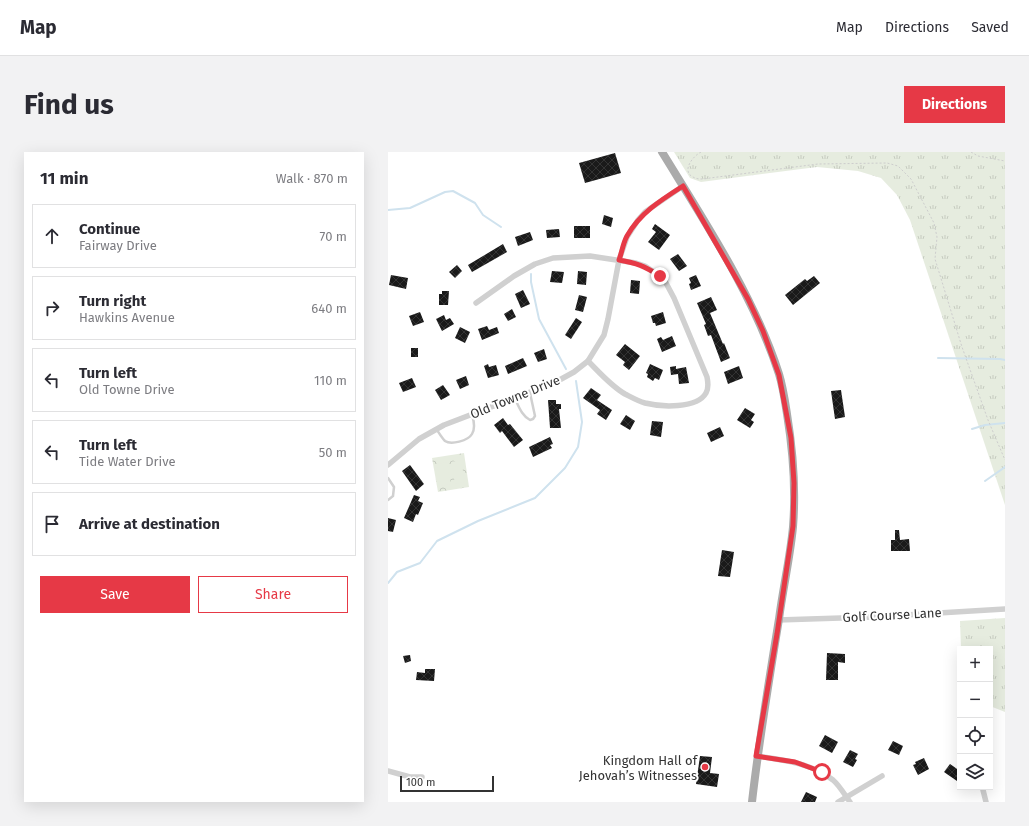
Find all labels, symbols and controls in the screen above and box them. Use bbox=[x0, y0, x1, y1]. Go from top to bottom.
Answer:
text: Map bbox=[20, 16, 57, 39]
text: Map bbox=[836, 19, 863, 36]
text: Directions bbox=[885, 19, 949, 36]
text: Saved bbox=[971, 19, 1009, 36]
button: Directions bbox=[904, 86, 1005, 123]
text: Find us bbox=[24, 88, 114, 121]
text: 11 min bbox=[40, 168, 88, 189]
text: Walk · 870 m bbox=[276, 171, 348, 186]
text: Continue bbox=[79, 220, 140, 238]
icon: ahead bbox=[41, 225, 63, 247]
text: 70 m bbox=[320, 229, 347, 244]
text: Fairway Drive bbox=[79, 238, 157, 253]
route end bbox=[651, 267, 669, 285]
text: Turn right bbox=[79, 292, 146, 310]
icon: right bbox=[41, 297, 63, 319]
text: 640 m bbox=[311, 301, 347, 316]
text: Hawkins Avenue bbox=[79, 310, 175, 325]
text: Turn left bbox=[79, 364, 137, 382]
icon: left bbox=[41, 369, 63, 391]
street label: Old Towne Drive bbox=[468, 372, 562, 422]
text: 110 m bbox=[314, 373, 347, 388]
text: Old Towne Drive bbox=[79, 382, 175, 397]
text: Turn left bbox=[79, 436, 137, 454]
icon: left bbox=[41, 441, 63, 463]
text: 50 m bbox=[319, 445, 347, 460]
text: Tide Water Drive bbox=[79, 454, 176, 469]
icon: arrive bbox=[41, 513, 63, 535]
text: Arrive at destination bbox=[79, 515, 220, 533]
button: Save bbox=[40, 576, 190, 613]
button: Share bbox=[198, 576, 348, 613]
street label: Golf Course Lane bbox=[842, 605, 942, 625]
map controls bbox=[957, 646, 993, 790]
button: + bbox=[957, 646, 993, 682]
button: − bbox=[957, 682, 993, 718]
button: locate bbox=[957, 718, 993, 754]
place label: Kingdom Hall of Jehovah’s Witnesses bbox=[579, 753, 699, 783]
button: layers bbox=[957, 754, 993, 790]
marker: Kingdom Hall of Jehovah’s Witnesses bbox=[700, 762, 710, 772]
route start bbox=[813, 763, 831, 781]
scale bar bbox=[400, 774, 494, 793]
text: 100 m bbox=[406, 776, 435, 789]

